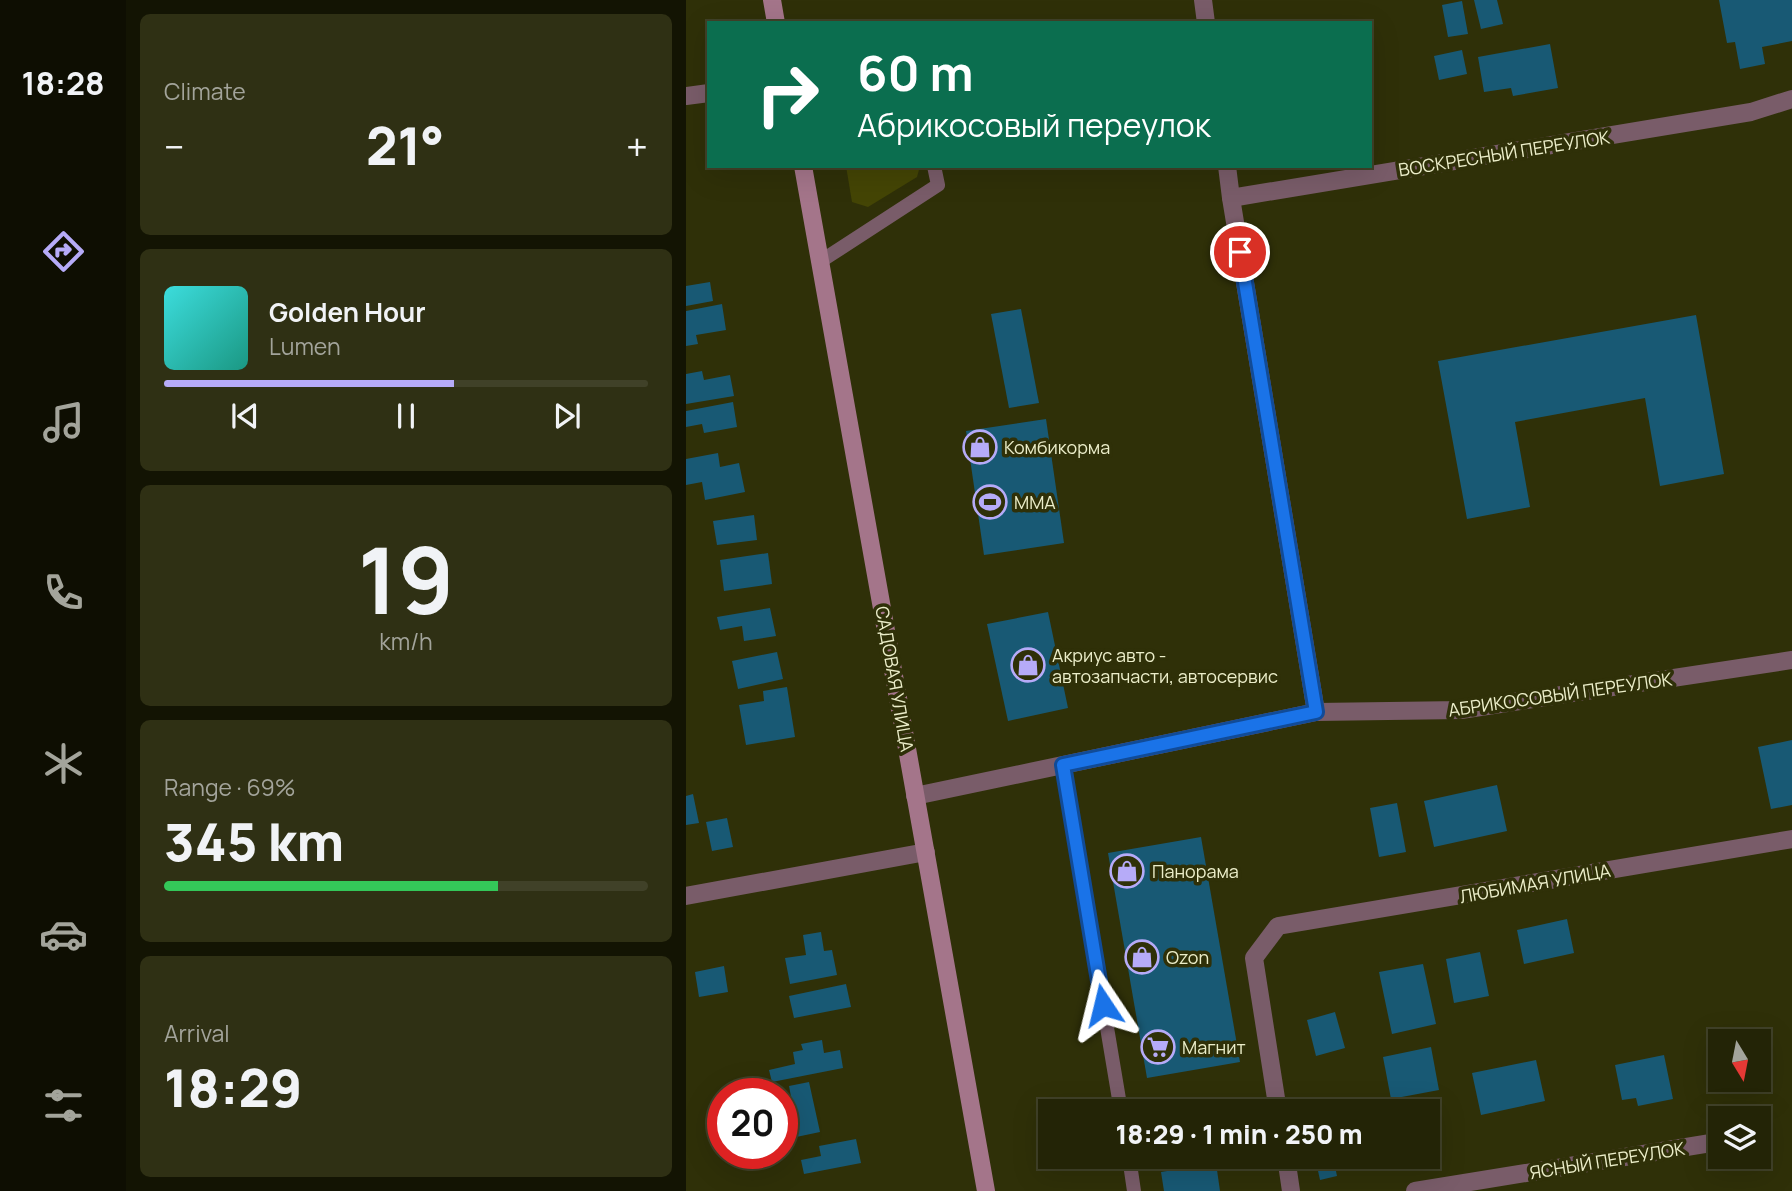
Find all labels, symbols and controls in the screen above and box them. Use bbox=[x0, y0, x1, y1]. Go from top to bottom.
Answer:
text: 60 m bbox=[857, 39, 974, 106]
icon: right bbox=[742, 49, 833, 140]
text: 18:28 bbox=[21, 61, 105, 105]
text: Climate bbox=[164, 75, 246, 107]
text: Абрикосовый переулок bbox=[857, 103, 1211, 147]
text: 21° bbox=[366, 110, 445, 181]
text: − bbox=[164, 120, 185, 172]
text: + bbox=[626, 120, 648, 172]
street label: ВОСКРЕСНЫЙ ПЕРЕУЛОК bbox=[1397, 124, 1612, 182]
pin bbox=[1210, 222, 1270, 282]
icon: directions bbox=[39, 227, 88, 276]
icon: arrive bbox=[1221, 233, 1259, 271]
text: Golden Hour bbox=[269, 294, 426, 330]
text: Lumen bbox=[269, 330, 341, 362]
icon: previous bbox=[226, 397, 264, 435]
icon: pause bbox=[387, 397, 425, 435]
icon: next bbox=[548, 397, 586, 435]
icon: music bbox=[39, 398, 88, 447]
shop icon: Комбикорма bbox=[961, 428, 999, 466]
place label: Комбикорма bbox=[1004, 435, 1110, 459]
sports icon: ММА bbox=[971, 483, 1009, 521]
place label: ММА bbox=[1014, 490, 1056, 514]
text: 19 bbox=[358, 517, 454, 641]
icon: phone bbox=[39, 568, 88, 617]
street label: САДОВАЯ УЛИЦА bbox=[870, 604, 920, 754]
text: km/h bbox=[379, 625, 433, 657]
place label: Акриус авто - автозапчасти, автосервис bbox=[1052, 643, 1278, 688]
shop icon: Акриус авто - автозапчасти, автосервис bbox=[1009, 646, 1047, 684]
street label: АБРИКОСОВЫЙ ПЕРЕУЛОК bbox=[1447, 666, 1674, 722]
icon: climate bbox=[39, 739, 88, 788]
text: Range · 69% bbox=[164, 771, 295, 803]
text: 345 km bbox=[164, 806, 344, 877]
shop icon: Панорама bbox=[1108, 852, 1146, 890]
street label: ЛЮБИМАЯ УЛИЦА bbox=[1458, 858, 1613, 908]
place label: Панорама bbox=[1152, 859, 1239, 883]
icon: car bbox=[39, 910, 88, 959]
shop icon: Ozon bbox=[1123, 938, 1161, 976]
place label: Ozon bbox=[1166, 945, 1209, 969]
position arrow bbox=[1066, 968, 1140, 1042]
text: Arrival bbox=[164, 1017, 230, 1049]
supermarket icon: Магнит bbox=[1139, 1028, 1177, 1066]
north arrow bbox=[1708, 1029, 1771, 1092]
map controls bbox=[1708, 1029, 1771, 1169]
place label: Магнит bbox=[1182, 1035, 1246, 1059]
text: 18:29 bbox=[164, 1052, 302, 1123]
speed limit sign: 20 bbox=[707, 1078, 798, 1169]
icon: filters bbox=[39, 1081, 88, 1130]
button: layers bbox=[1708, 1106, 1771, 1169]
text: 18:29 · 1 min · 250 m bbox=[1115, 1116, 1363, 1152]
street label: ЯСНЫЙ ПЕРЕУЛОК bbox=[1528, 1136, 1687, 1184]

